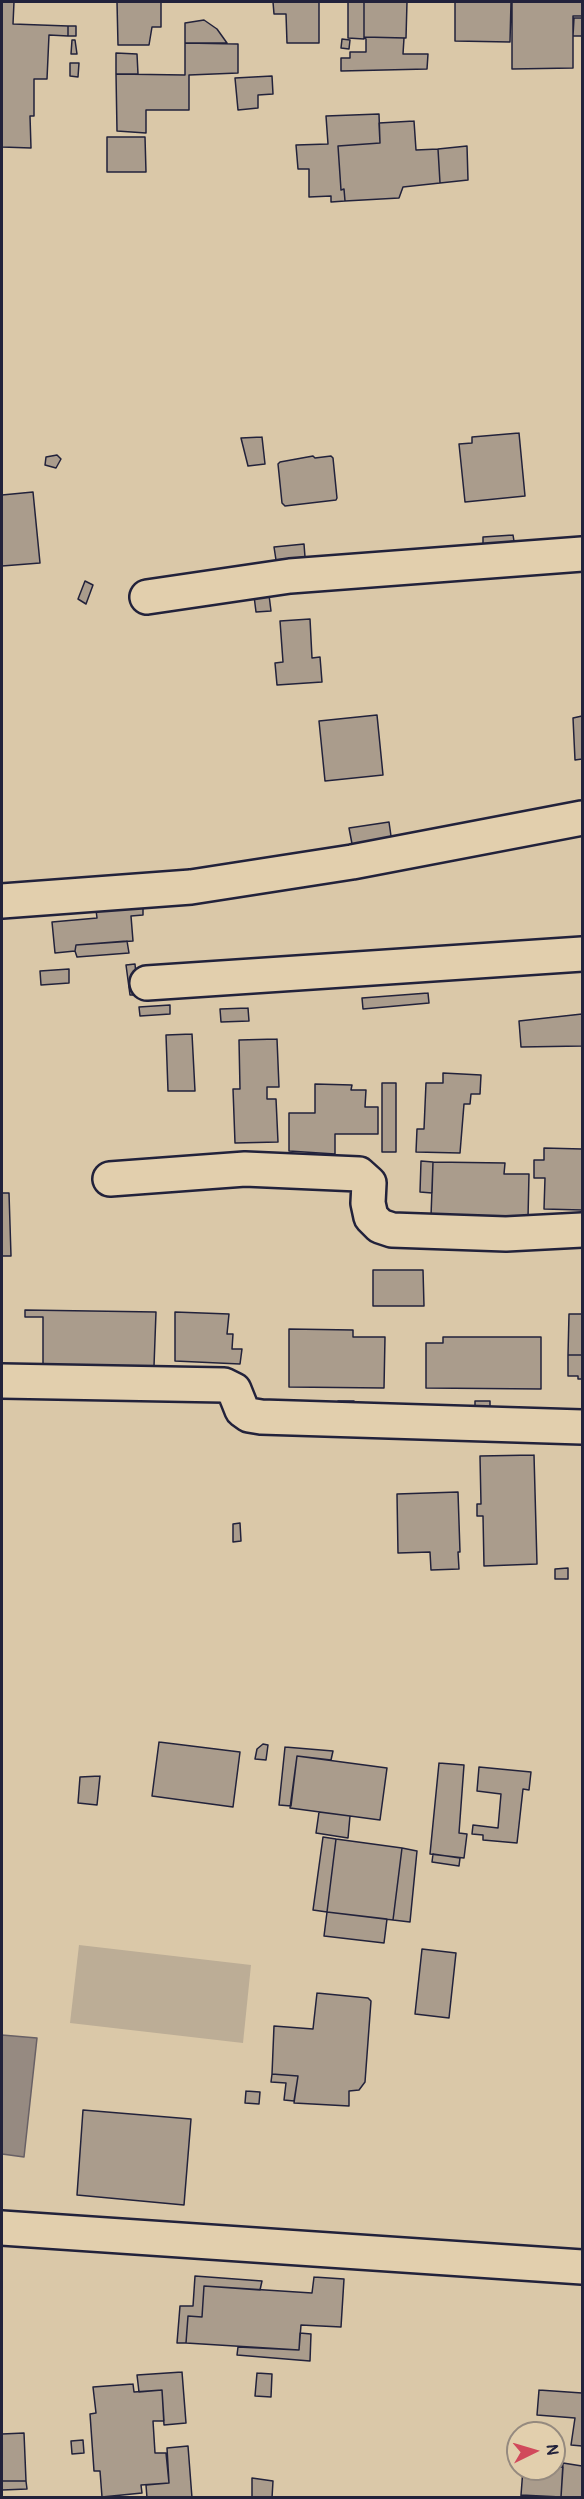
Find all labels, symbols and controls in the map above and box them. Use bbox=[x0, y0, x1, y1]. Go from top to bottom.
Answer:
north arrow bbox=[506, 2421, 566, 2481]
text: N bbox=[542, 2443, 562, 2456]

